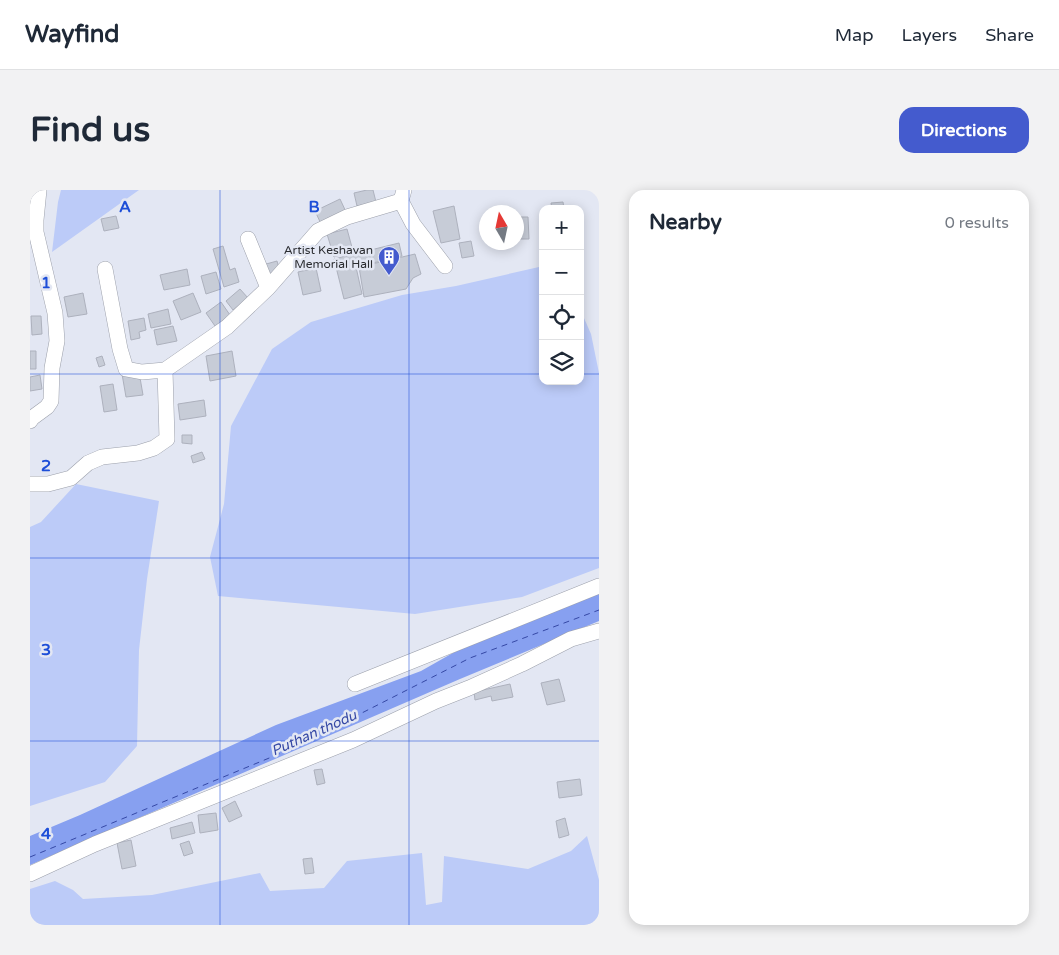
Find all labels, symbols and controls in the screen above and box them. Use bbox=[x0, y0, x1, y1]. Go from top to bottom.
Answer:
text: Wayfind bbox=[25, 20, 120, 49]
text: Map bbox=[835, 24, 874, 46]
text: Layers bbox=[902, 24, 957, 46]
text: Share bbox=[985, 24, 1034, 46]
button: Directions bbox=[899, 107, 1029, 153]
text: Find us bbox=[30, 109, 150, 151]
text: A bbox=[119, 197, 131, 217]
text: B bbox=[308, 197, 320, 217]
north arrow bbox=[479, 205, 524, 250]
map controls bbox=[539, 205, 584, 385]
button: + bbox=[539, 205, 584, 250]
text: Nearby bbox=[649, 210, 722, 235]
text: 0 results bbox=[945, 213, 1009, 233]
place label: Artist Keshavan Memorial Hall bbox=[284, 243, 373, 271]
building icon: Artist Keshavan Memorial Hall bbox=[377, 245, 401, 276]
button: − bbox=[539, 250, 584, 295]
text: 1 bbox=[41, 273, 51, 293]
button: locate bbox=[539, 295, 584, 340]
button: layers bbox=[539, 340, 584, 385]
text: 2 bbox=[41, 456, 51, 476]
text: 3 bbox=[41, 640, 51, 660]
water label: Puthan thodu bbox=[269, 706, 361, 759]
text: 4 bbox=[41, 824, 51, 844]

